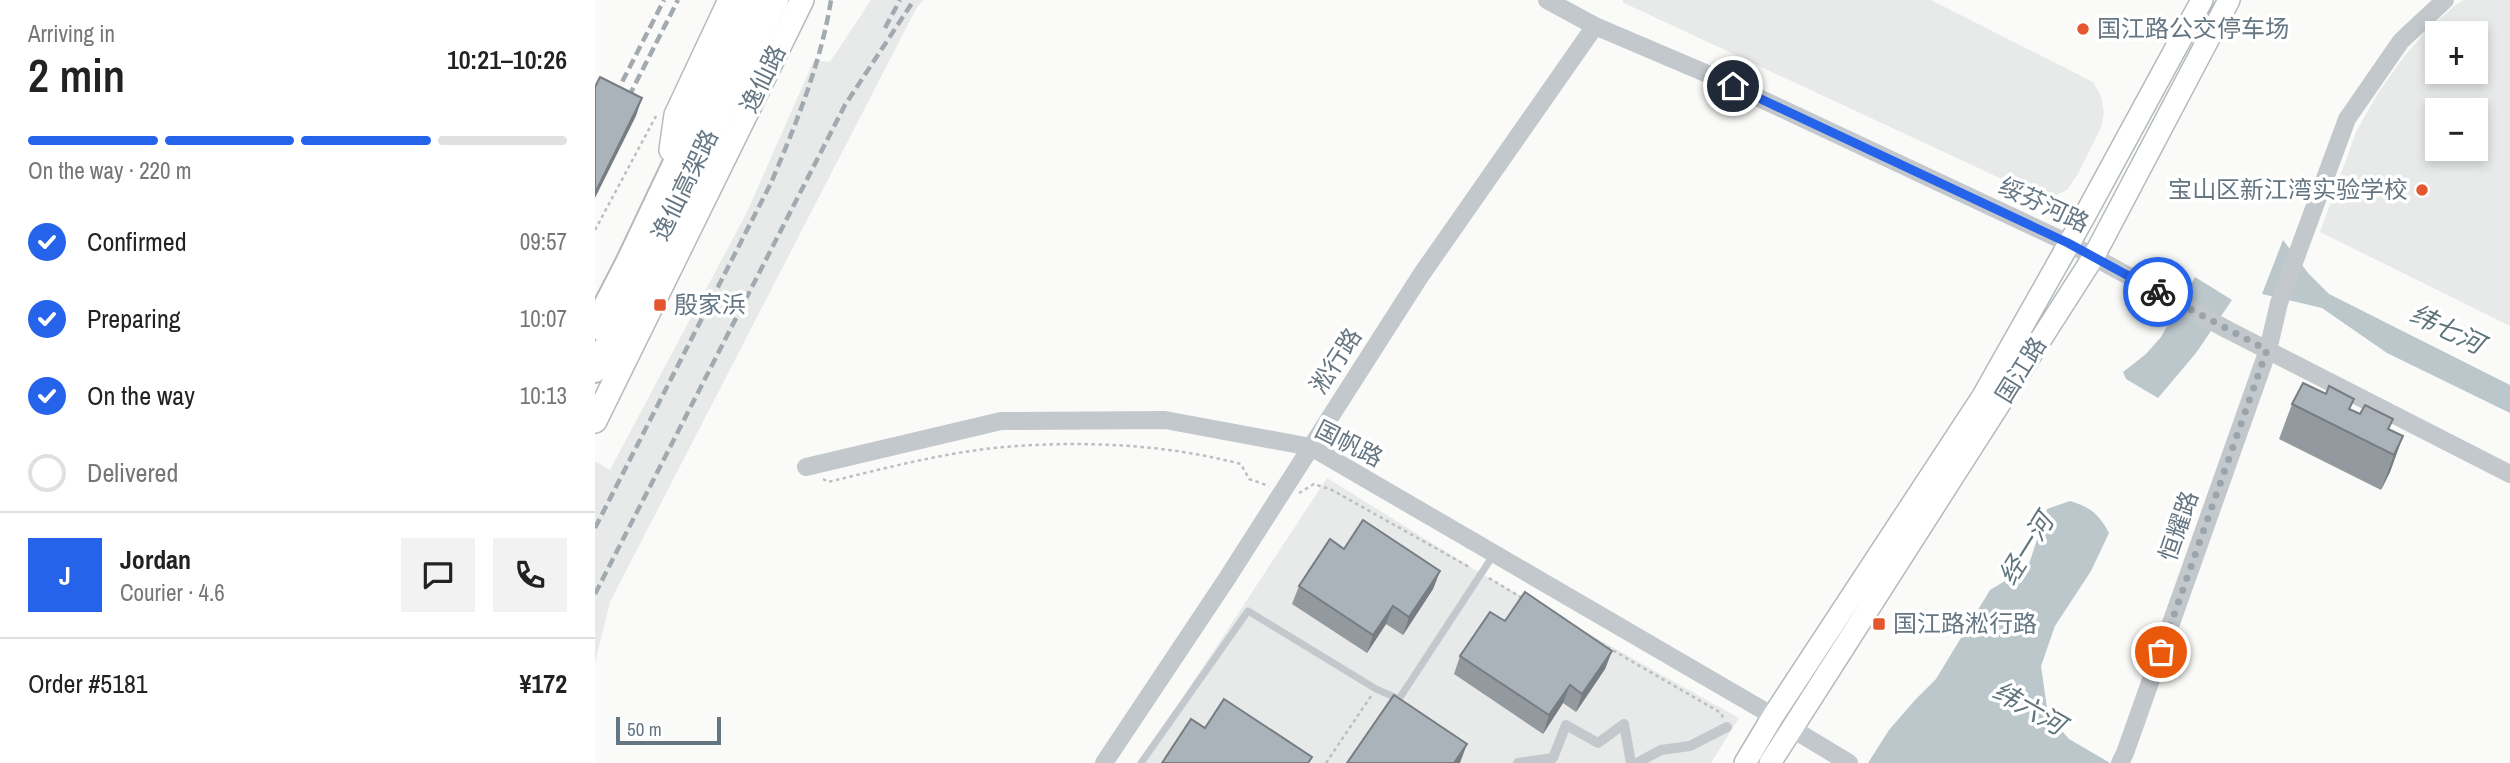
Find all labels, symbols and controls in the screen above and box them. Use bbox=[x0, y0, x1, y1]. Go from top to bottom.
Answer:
place label: 国江路公交停车场 bbox=[2097, 12, 2289, 44]
text: Arriving in bbox=[28, 18, 115, 49]
marker: 国江路公交停车场 bbox=[2075, 21, 2091, 37]
map controls bbox=[2425, 21, 2488, 161]
button: + bbox=[2425, 21, 2488, 84]
street label: 逸仙路 bbox=[732, 39, 792, 118]
text: 10:21–10:26 bbox=[447, 42, 567, 77]
text: 2 min bbox=[28, 44, 125, 106]
pin bbox=[1703, 56, 1763, 116]
icon: home bbox=[1714, 67, 1752, 105]
button: − bbox=[2425, 98, 2488, 161]
street label: 逸仙高架路 bbox=[643, 124, 725, 246]
text: On the way · 220 m bbox=[28, 155, 192, 186]
street label: 绥芬河路 bbox=[1994, 169, 2095, 239]
place label: 宝山区新江湾实验学校 bbox=[2168, 173, 2408, 205]
marker: 宝山区新江湾实验学校 bbox=[2414, 182, 2430, 198]
icon: check bbox=[28, 223, 66, 261]
text: Confirmed bbox=[87, 224, 187, 259]
text: 09:57 bbox=[520, 226, 567, 257]
courier bbox=[2123, 257, 2193, 327]
icon: bike bbox=[2139, 273, 2177, 311]
place label: 殷家浜 bbox=[674, 288, 746, 320]
water label: 纬七河 bbox=[2404, 296, 2494, 364]
marker: 殷家浜 bbox=[652, 297, 668, 313]
icon: check bbox=[28, 300, 66, 338]
text: Preparing bbox=[87, 301, 181, 336]
text: 10:07 bbox=[520, 303, 567, 334]
street label: 淞行路 bbox=[1302, 322, 1368, 399]
street label: 国江路 bbox=[1988, 330, 2053, 408]
icon: check bbox=[28, 377, 66, 415]
text: On the way bbox=[87, 378, 195, 413]
text: 10:13 bbox=[520, 380, 567, 411]
street label: 国帆路 bbox=[1310, 413, 1389, 474]
text: Delivered bbox=[87, 455, 178, 490]
street label: 恒耀路 bbox=[2151, 486, 2205, 565]
water label: 经一河 bbox=[1990, 502, 2064, 591]
button: chat bbox=[401, 538, 475, 612]
button: phone bbox=[493, 538, 567, 612]
text: Jordan bbox=[120, 542, 191, 577]
text: J bbox=[59, 558, 71, 593]
text: Courier · 4.6 bbox=[120, 577, 225, 608]
place label: 国江路淞行路 bbox=[1893, 607, 2037, 639]
marker: 国江路淞行路 bbox=[1871, 616, 1887, 632]
pin bbox=[2131, 622, 2191, 682]
icon: bag bbox=[2142, 633, 2180, 671]
text: Order #5181 bbox=[28, 666, 148, 701]
text: ¥172 bbox=[520, 666, 567, 701]
water label: 纬六河 bbox=[1987, 673, 2076, 745]
scale bar bbox=[616, 714, 721, 746]
text: 50 m bbox=[627, 716, 662, 742]

